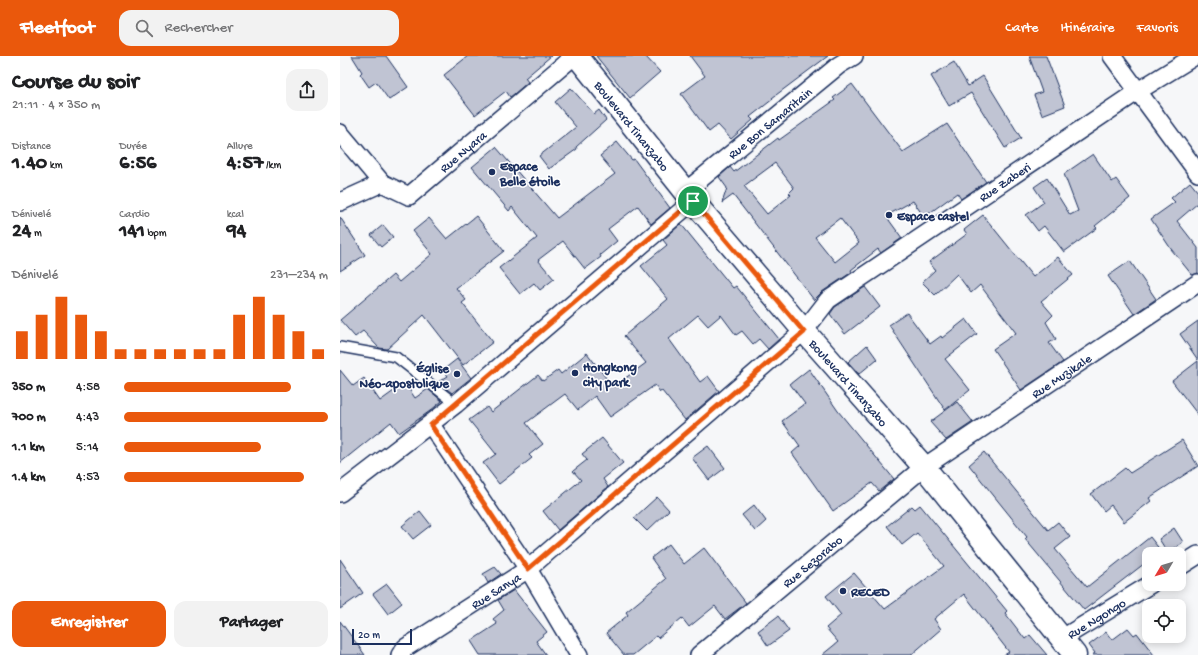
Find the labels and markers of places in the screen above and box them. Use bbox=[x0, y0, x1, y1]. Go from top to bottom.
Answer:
place label: Espace Belle étoile bbox=[499, 160, 561, 190]
marker: Espace Belle étoile bbox=[487, 167, 497, 177]
pin bbox=[676, 184, 710, 218]
marker: Espace castel bbox=[884, 210, 894, 220]
place label: Espace castel bbox=[897, 210, 969, 226]
place label: Église Néo-apostolique bbox=[360, 361, 450, 393]
place label: Hongkong city park bbox=[583, 361, 637, 392]
marker: Hongkong city park bbox=[570, 368, 580, 378]
marker: Église Néo-apostolique bbox=[452, 369, 462, 379]
marker: RECED bbox=[838, 586, 848, 596]
place label: RECED bbox=[850, 586, 890, 601]

